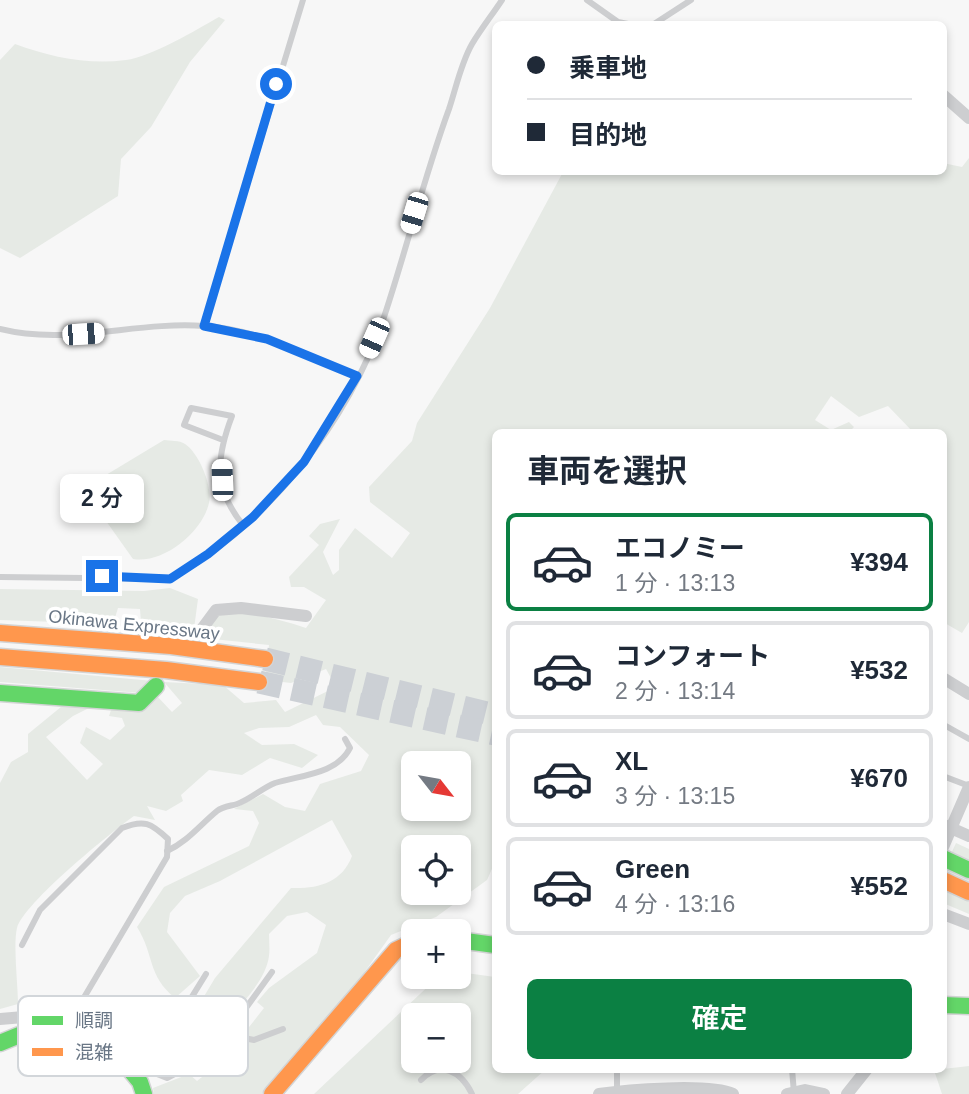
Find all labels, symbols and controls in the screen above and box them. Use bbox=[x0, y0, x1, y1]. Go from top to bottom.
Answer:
text: 乗車地 bbox=[569, 53, 647, 83]
route start bbox=[260, 68, 292, 100]
text: 目的地 bbox=[569, 120, 647, 150]
car bbox=[398, 190, 431, 236]
car bbox=[356, 315, 393, 361]
car bbox=[62, 322, 105, 346]
text: 車両を選択 bbox=[527, 453, 687, 489]
car bbox=[211, 459, 234, 501]
callout: 2 分 bbox=[60, 475, 144, 524]
text: 2 分 bbox=[81, 485, 123, 511]
icon: car bbox=[531, 531, 594, 594]
text: エコノミー bbox=[615, 533, 745, 563]
text: ¥394 bbox=[850, 547, 908, 577]
route end bbox=[86, 560, 118, 592]
text: 1 分 · 13:13 bbox=[615, 570, 735, 596]
street label: Okinawa Expressway bbox=[47, 606, 221, 644]
icon: car bbox=[531, 639, 594, 702]
text: コンフォート bbox=[615, 641, 770, 671]
text: ¥532 bbox=[850, 655, 908, 685]
text: 2 分 · 13:14 bbox=[615, 678, 735, 704]
text: XL bbox=[615, 746, 648, 776]
icon: car bbox=[531, 747, 594, 810]
north arrow bbox=[401, 751, 471, 821]
map controls bbox=[401, 751, 471, 1073]
text: ¥670 bbox=[850, 763, 908, 793]
text: 3 分 · 13:15 bbox=[615, 783, 735, 809]
button: locate bbox=[401, 835, 471, 905]
text: Green bbox=[615, 854, 690, 884]
icon: car bbox=[531, 855, 594, 918]
text: ¥552 bbox=[850, 871, 908, 901]
text: 4 分 · 13:16 bbox=[615, 891, 735, 917]
button: + bbox=[401, 919, 471, 989]
button: 確定 bbox=[527, 979, 912, 1059]
legend bbox=[18, 996, 248, 1076]
button: − bbox=[401, 1003, 471, 1073]
text: 順調 bbox=[75, 1010, 113, 1031]
text: 混雑 bbox=[75, 1042, 113, 1063]

